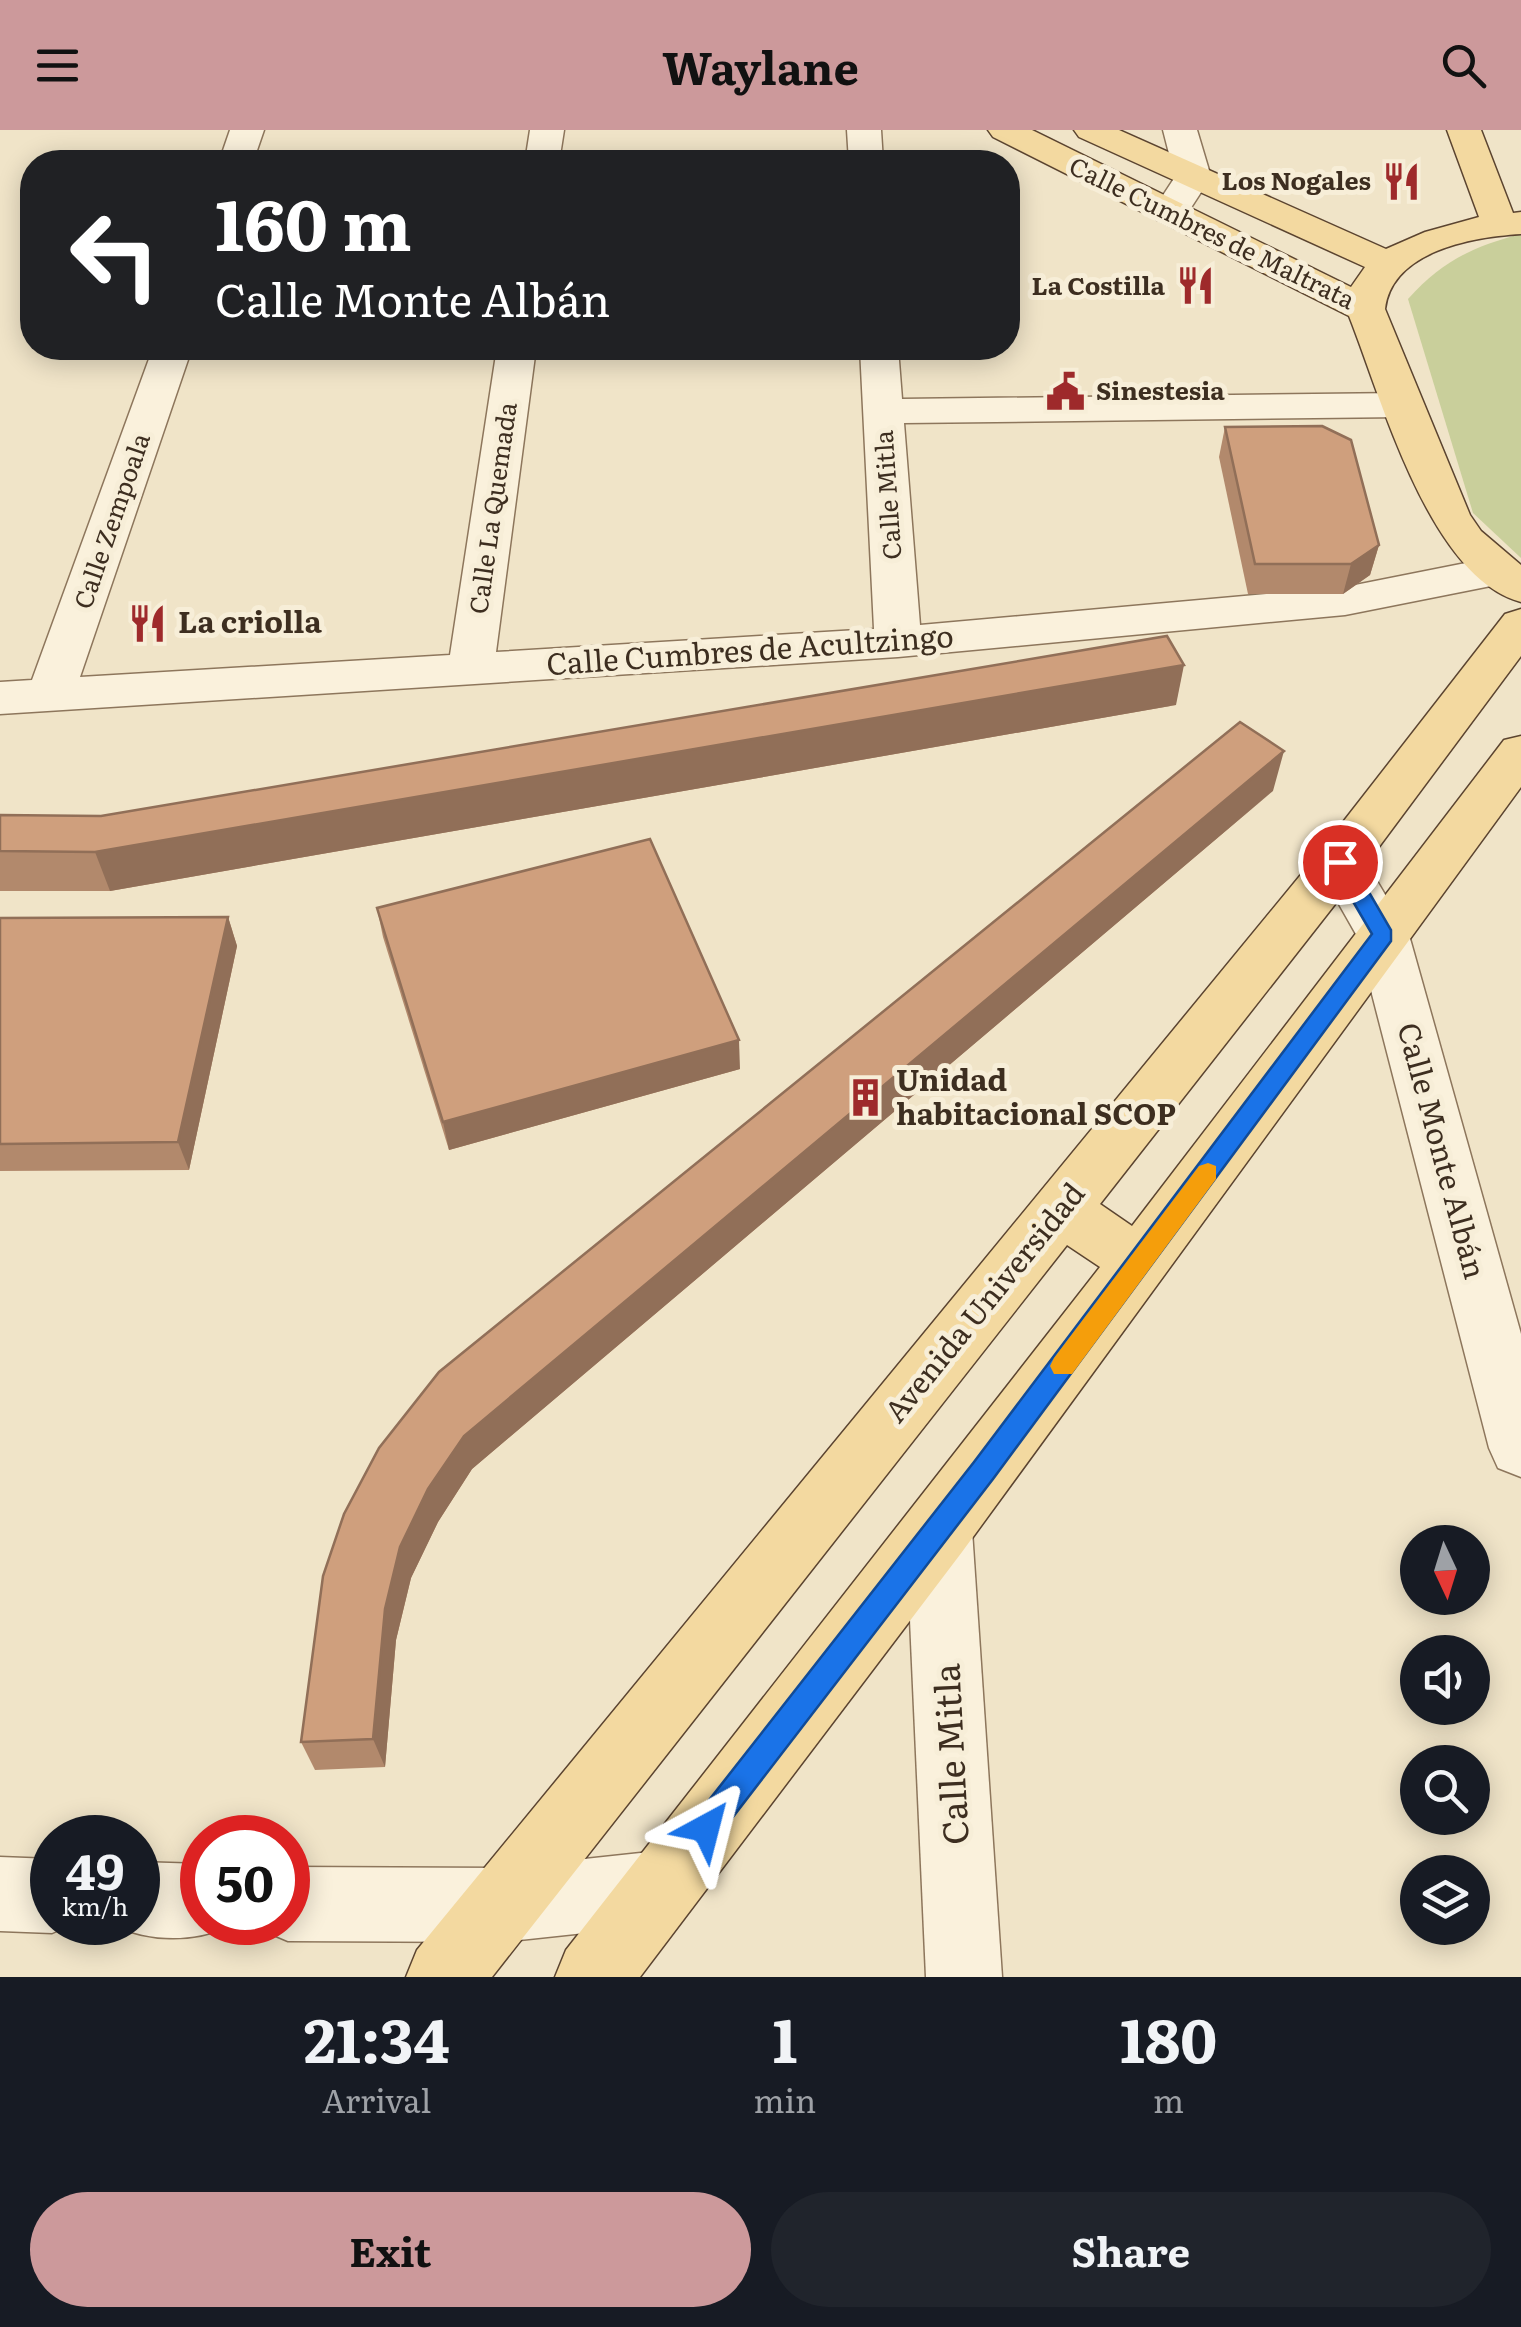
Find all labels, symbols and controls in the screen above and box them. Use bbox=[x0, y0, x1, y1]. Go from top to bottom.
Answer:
text: Waylane bbox=[662, 32, 859, 99]
icon: menu bbox=[30, 38, 85, 93]
icon: search bbox=[1436, 38, 1491, 93]
street label: Calle Cumbres de Maltrata bbox=[1064, 146, 1362, 317]
restaurant icon: Los Nogales bbox=[1380, 160, 1422, 202]
place label: Los Nogales bbox=[1221, 161, 1371, 198]
text: 160 m bbox=[215, 169, 412, 273]
icon: left bbox=[50, 190, 180, 320]
text: Calle Monte Albán bbox=[215, 264, 610, 331]
restaurant icon: La Costilla bbox=[1174, 265, 1216, 307]
place label: La Costilla bbox=[1031, 266, 1166, 303]
public building icon: Sinestesia bbox=[1045, 370, 1087, 412]
place label: Sinestesia bbox=[1096, 371, 1225, 408]
street label: Calle La Quemada bbox=[458, 399, 525, 616]
street label: Calle Zempoala bbox=[63, 427, 158, 613]
street label: Calle Mitla bbox=[863, 429, 909, 561]
place label: La criolla bbox=[178, 598, 322, 642]
restaurant icon: La criolla bbox=[127, 602, 169, 644]
street label: Calle Cumbres de Acultzingo bbox=[545, 612, 955, 684]
pin bbox=[1298, 820, 1383, 905]
icon: arrive bbox=[1313, 835, 1368, 890]
street label: Calle Monte Albán bbox=[1389, 1017, 1499, 1283]
place label: Unidad habitacional SCOP bbox=[896, 1056, 1176, 1134]
building icon: Unidad habitacional SCOP bbox=[845, 1077, 887, 1119]
street label: Avenida Universidad bbox=[872, 1172, 1093, 1431]
north arrow bbox=[1400, 1525, 1490, 1615]
map controls bbox=[1400, 1525, 1490, 1945]
button: sound bbox=[1400, 1635, 1490, 1725]
street label: Calle Mitla bbox=[918, 1662, 980, 1846]
button: search bbox=[1400, 1745, 1490, 1835]
position arrow bbox=[654, 1776, 758, 1880]
speed limit sign: 50 bbox=[180, 1815, 310, 1945]
text: 49 bbox=[66, 1831, 124, 1905]
button: layers bbox=[1400, 1855, 1490, 1945]
text: km/h bbox=[62, 1887, 128, 1924]
text: 21:34 bbox=[304, 1992, 450, 2081]
text: 1 bbox=[772, 1992, 797, 2081]
text: 180 bbox=[1120, 1992, 1217, 2081]
text: Arrival bbox=[322, 2075, 431, 2123]
text: min bbox=[753, 2075, 816, 2123]
text: m bbox=[1153, 2075, 1184, 2123]
button: Exit bbox=[30, 2192, 751, 2307]
button: Share bbox=[771, 2192, 1491, 2307]

